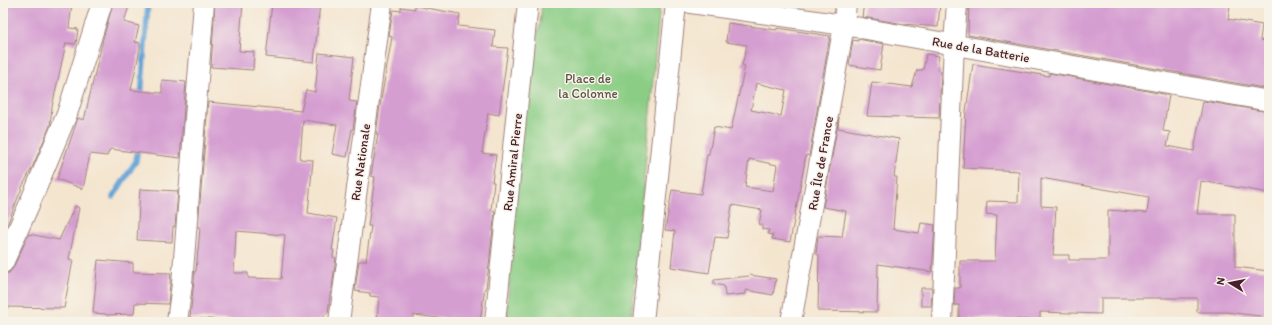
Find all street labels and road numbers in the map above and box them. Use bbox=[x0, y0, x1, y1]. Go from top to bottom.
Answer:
street label: Rue de la Batterie bbox=[931, 34, 1031, 65]
street label: Rue Amiral Pierre bbox=[500, 112, 525, 212]
street label: Rue Île de France bbox=[805, 115, 836, 212]
street label: Rue Nationale bbox=[348, 122, 373, 202]

